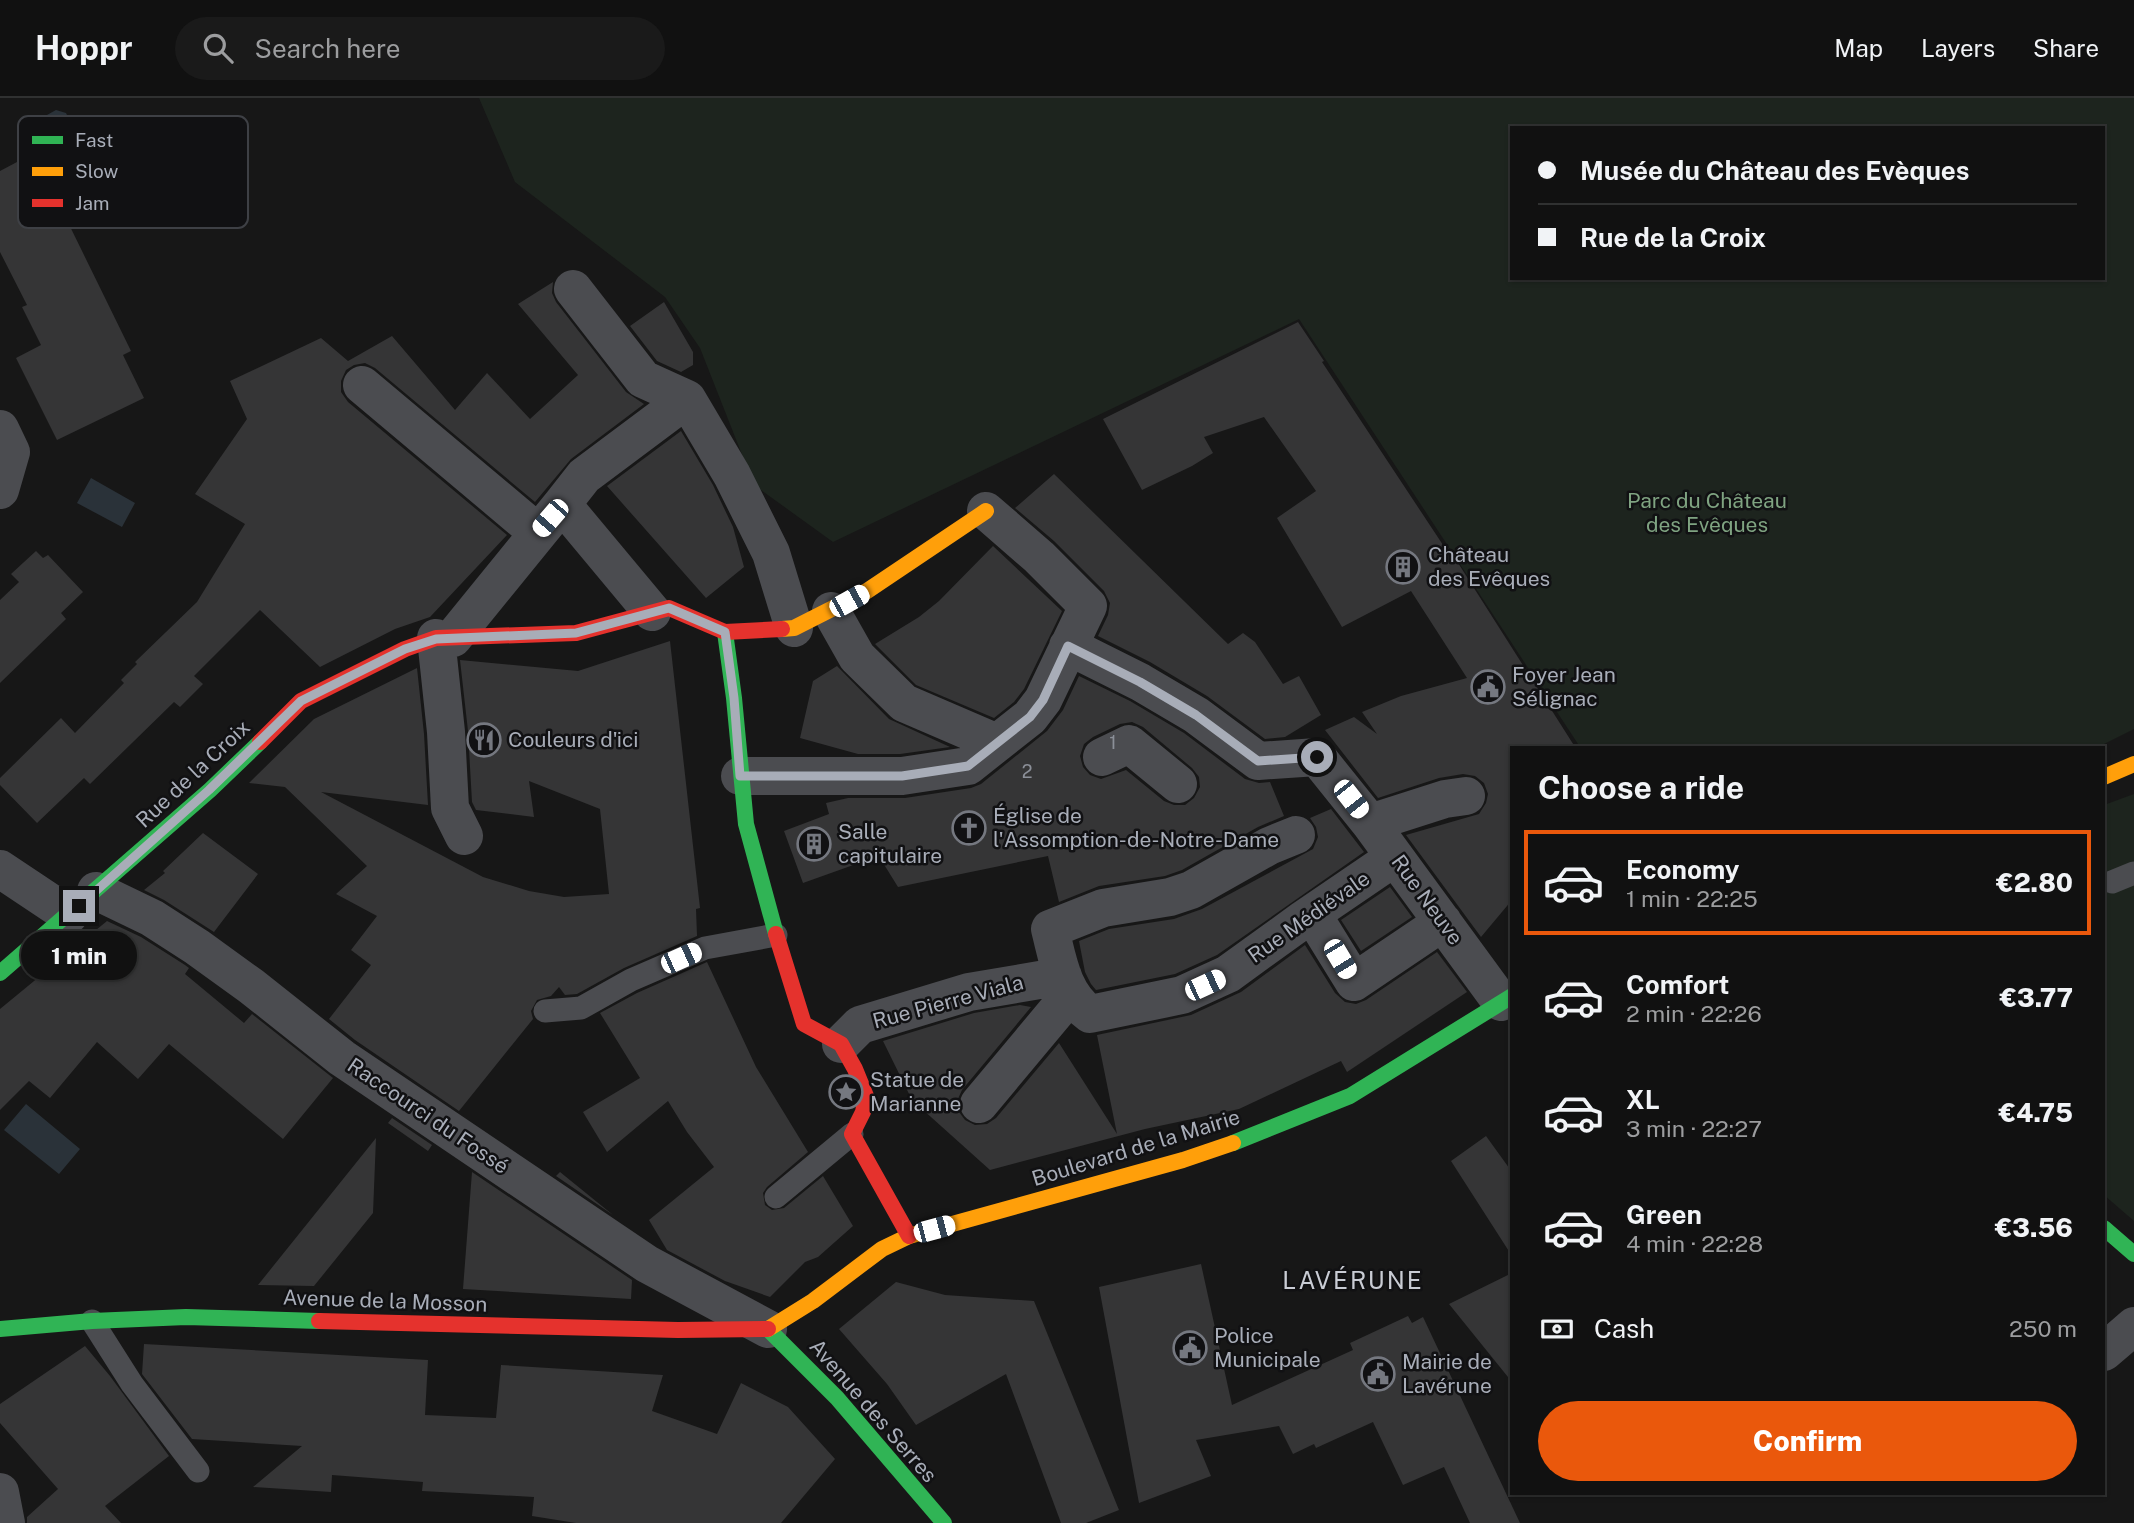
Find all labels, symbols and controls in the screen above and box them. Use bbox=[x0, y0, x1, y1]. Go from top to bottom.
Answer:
search box bbox=[175, 17, 665, 80]
text: Hoppr bbox=[35, 29, 133, 67]
icon: search bbox=[199, 29, 237, 67]
text: Search here bbox=[255, 33, 401, 64]
text: Map bbox=[1834, 34, 1883, 62]
text: Layers bbox=[1921, 34, 1995, 62]
text: Share bbox=[2033, 34, 2099, 62]
legend bbox=[18, 116, 248, 228]
text: Fast bbox=[75, 129, 113, 151]
text: Musée du Château des Evèques bbox=[1580, 155, 1970, 186]
text: Slow bbox=[75, 160, 119, 182]
text: Jam bbox=[75, 192, 109, 214]
text: Rue de la Croix bbox=[1580, 222, 1766, 253]
park label: Parc du Château des Evêques bbox=[1627, 488, 1787, 537]
car bbox=[529, 495, 572, 541]
place label: Château des Evêques bbox=[1428, 542, 1550, 591]
building icon: Château des Evêques bbox=[1384, 548, 1422, 586]
car bbox=[826, 582, 873, 620]
place label: Foyer Jean Sélignac bbox=[1512, 662, 1616, 711]
public building icon: Foyer Jean Sélignac bbox=[1469, 668, 1507, 706]
street label: Rue de la Croix bbox=[131, 714, 255, 833]
restaurant icon: Couleurs d'ici bbox=[465, 721, 503, 759]
place label: Couleurs d'ici bbox=[508, 727, 638, 752]
house number: 1 bbox=[1109, 732, 1117, 753]
route start bbox=[1301, 741, 1333, 773]
house number: 2 bbox=[1022, 761, 1032, 782]
text: Choose a ride bbox=[1538, 769, 1744, 806]
car bbox=[1330, 776, 1373, 822]
place label: Église de l'Assomption-de-Notre-Dame bbox=[993, 803, 1279, 852]
church icon: Église de l'Assomption-de-Notre-Dame bbox=[950, 809, 988, 847]
place label: Salle capitulaire bbox=[838, 819, 942, 868]
building icon: Salle capitulaire bbox=[795, 825, 833, 863]
street label: Rue Neuve bbox=[1386, 850, 1468, 950]
icon: car bbox=[1542, 851, 1605, 914]
text: Economy bbox=[1626, 854, 1739, 885]
street label: Rue Médiévale bbox=[1243, 865, 1374, 968]
text: €2.80 bbox=[1996, 867, 2073, 898]
text: 1 min · 22:25 bbox=[1626, 885, 1758, 912]
route end bbox=[63, 890, 95, 922]
callout: 1 min bbox=[21, 930, 137, 980]
car bbox=[1321, 936, 1360, 982]
car bbox=[658, 940, 705, 976]
text: 1 min bbox=[51, 942, 107, 969]
icon: car bbox=[1542, 966, 1605, 1029]
car bbox=[1182, 967, 1229, 1003]
street label: Rue Pierre Viala bbox=[870, 969, 1026, 1034]
text: Comfort bbox=[1626, 969, 1729, 1000]
text: €3.77 bbox=[1999, 982, 2073, 1013]
text: 2 min · 22:26 bbox=[1626, 1000, 1762, 1027]
street label: Raccourci du Fossé bbox=[343, 1052, 513, 1179]
place label: Statue de Marianne bbox=[870, 1067, 964, 1116]
place icon: Statue de Marianne bbox=[827, 1073, 865, 1111]
icon: car bbox=[1542, 1081, 1605, 1144]
text: XL bbox=[1626, 1084, 1660, 1115]
text: €4.75 bbox=[1998, 1097, 2073, 1128]
street label: Boulevard de la Mairie bbox=[1029, 1104, 1243, 1191]
text: 3 min · 22:27 bbox=[1626, 1115, 1762, 1142]
icon: car bbox=[1542, 1196, 1605, 1259]
text: Green bbox=[1626, 1199, 1702, 1230]
text: €3.56 bbox=[1995, 1212, 2073, 1243]
car bbox=[911, 1213, 958, 1245]
text: 4 min · 22:28 bbox=[1626, 1230, 1763, 1257]
district label: LAVÉRUNE bbox=[1282, 1266, 1424, 1294]
street label: Avenue de la Mosson bbox=[282, 1284, 488, 1317]
icon: cash bbox=[1538, 1310, 1576, 1348]
text: Cash bbox=[1594, 1313, 1654, 1344]
text: 250 m bbox=[2009, 1315, 2077, 1342]
place label: Police Municipale bbox=[1214, 1323, 1321, 1372]
public building icon: Police Municipale bbox=[1171, 1329, 1209, 1367]
street label: Avenue des Serres bbox=[804, 1334, 942, 1487]
place label: Mairie de Lavérune bbox=[1402, 1349, 1492, 1398]
public building icon: Mairie de Lavérune bbox=[1359, 1355, 1397, 1393]
button: Confirm bbox=[1538, 1401, 2077, 1481]

